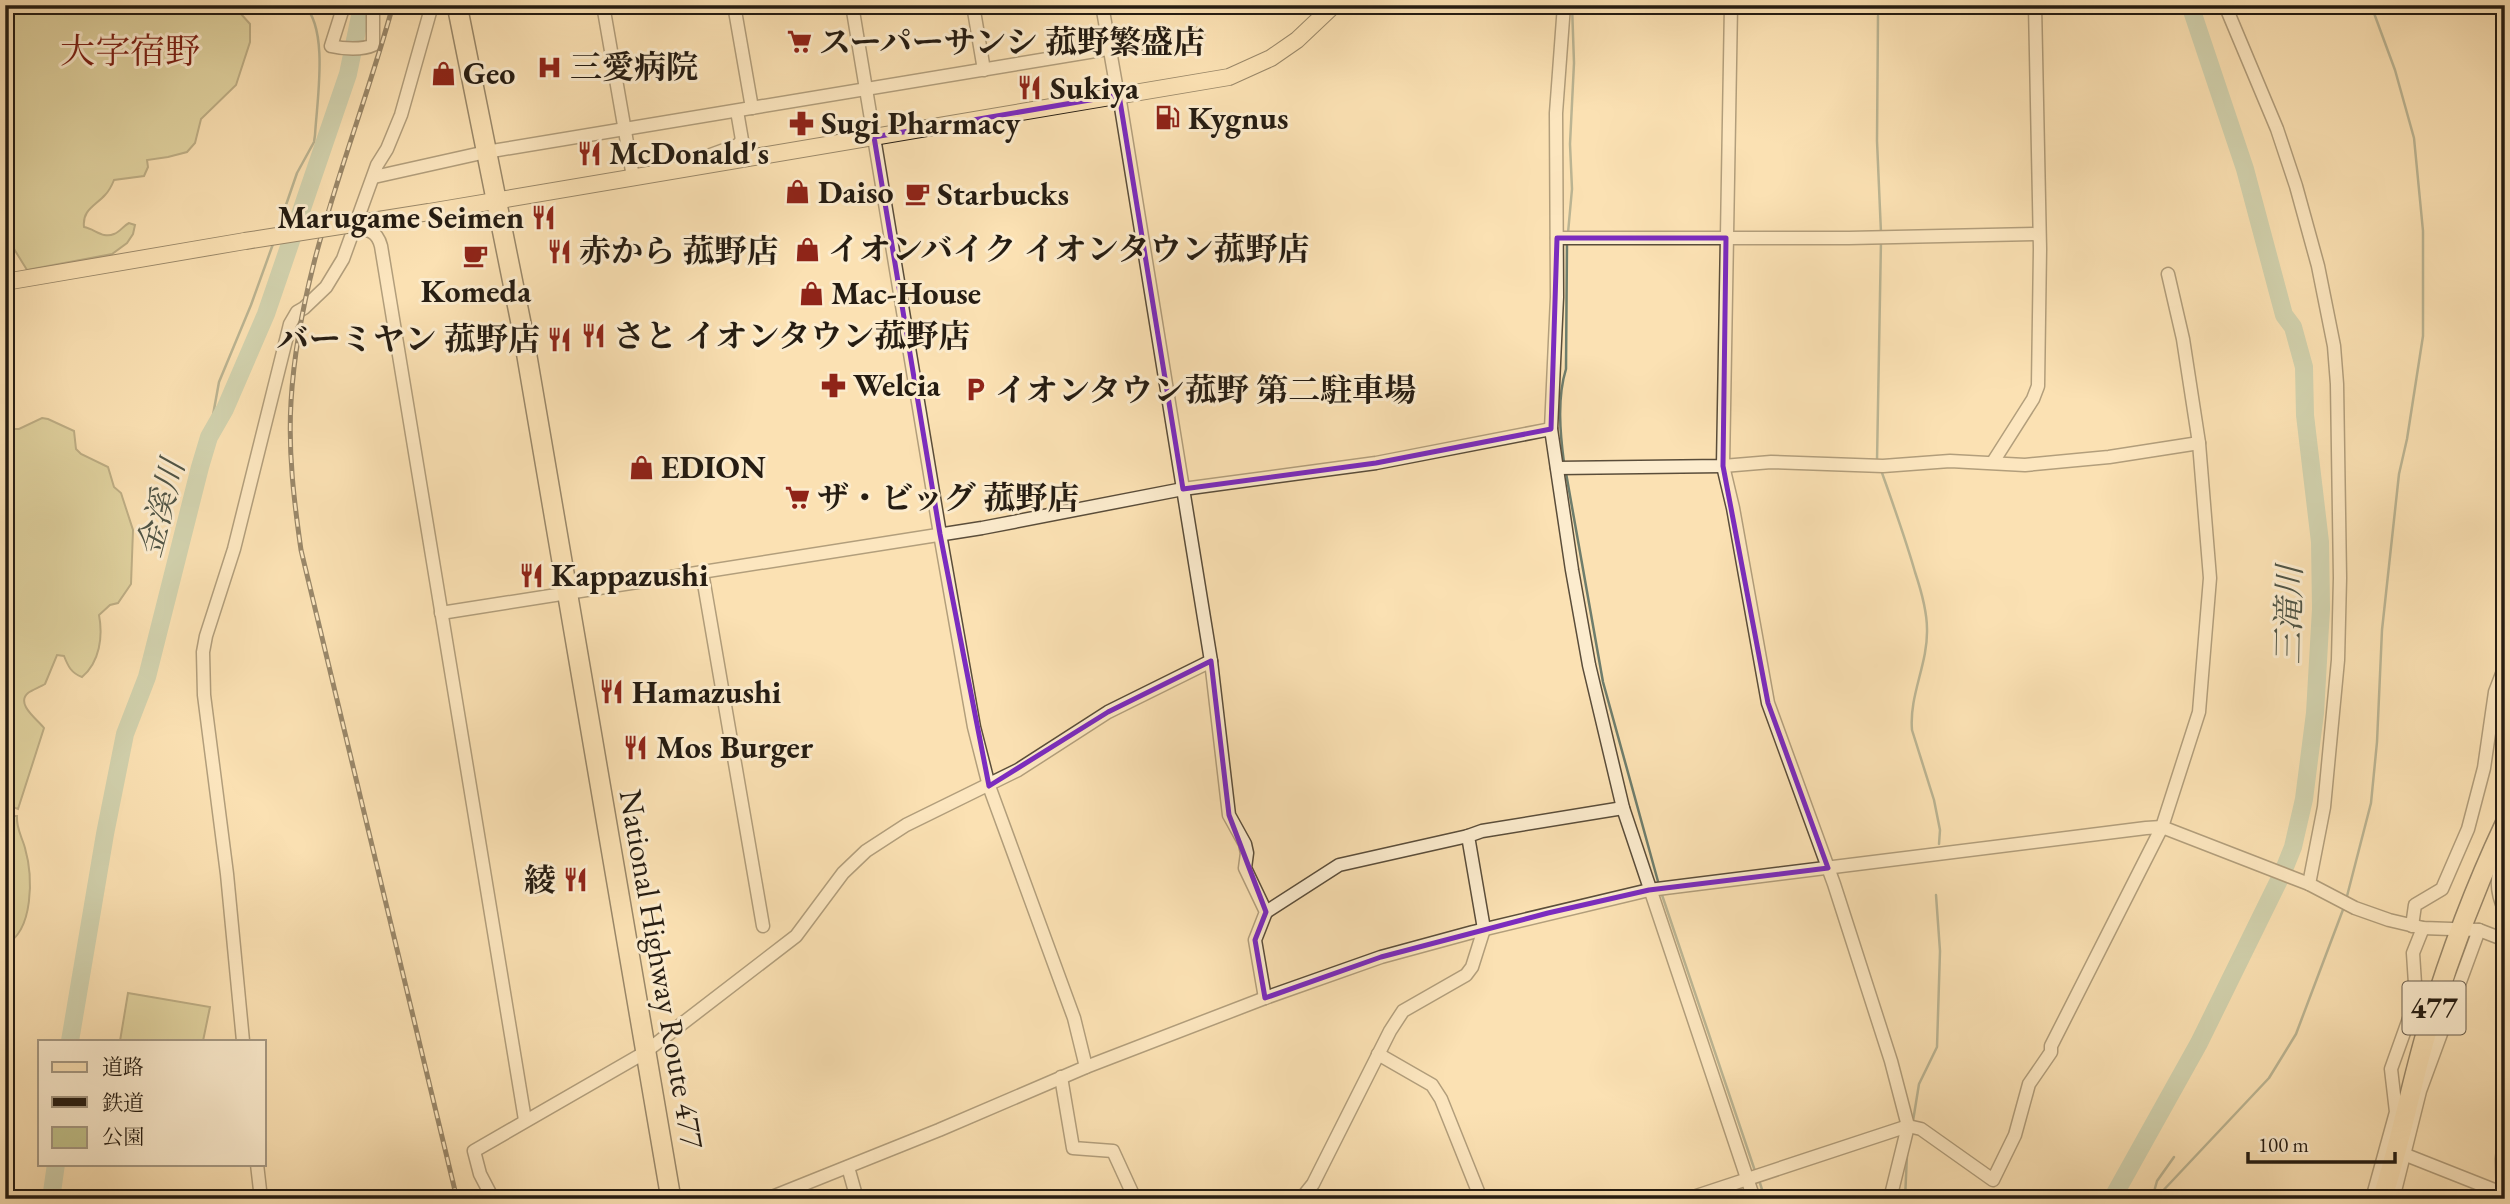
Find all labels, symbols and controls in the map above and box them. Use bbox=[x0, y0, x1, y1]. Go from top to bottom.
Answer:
place label: スーパーサンシ 菰野繁盛店 bbox=[819, 21, 1205, 63]
district label: 大字宿野 bbox=[60, 28, 200, 73]
supermarket icon: スーパーサンシ 菰野繁盛店 bbox=[785, 28, 813, 56]
place label: 三愛病院 bbox=[570, 46, 698, 88]
place label: Geo bbox=[463, 52, 515, 94]
hospital icon: 三愛病院 bbox=[536, 53, 564, 81]
shop icon: Geo bbox=[429, 59, 457, 87]
place label: Sukiya bbox=[1050, 67, 1140, 109]
restaurant icon: Sukiya bbox=[1016, 74, 1044, 102]
place label: Kygnus bbox=[1188, 97, 1288, 139]
place label: Sugi Pharmacy bbox=[821, 102, 1021, 144]
fuel station icon: Kygnus bbox=[1154, 104, 1182, 132]
pharmacy icon: Sugi Pharmacy bbox=[787, 109, 815, 137]
place label: McDonald's bbox=[609, 132, 769, 174]
restaurant icon: McDonald's bbox=[575, 139, 603, 167]
place label: Daiso bbox=[818, 171, 894, 213]
place label: Starbucks bbox=[937, 173, 1069, 215]
shop icon: Daiso bbox=[784, 178, 812, 206]
cafe icon: Starbucks bbox=[903, 180, 931, 208]
place label: Marugame Seimen bbox=[277, 196, 524, 238]
restaurant icon: Marugame Seimen bbox=[530, 203, 558, 231]
place label: イオンバイク イオンタウン菰野店 bbox=[828, 228, 1310, 270]
place label: 赤から 菰野店 bbox=[579, 230, 779, 272]
shop icon: イオンバイク イオンタウン菰野店 bbox=[794, 235, 822, 263]
restaurant icon: 赤から 菰野店 bbox=[545, 237, 573, 265]
cafe icon: Komeda bbox=[462, 241, 490, 269]
place label: Komeda bbox=[421, 270, 532, 312]
place label: Mac-House bbox=[831, 272, 981, 314]
shop icon: Mac-House bbox=[797, 279, 825, 307]
place label: さと イオンタウン菰野店 bbox=[613, 315, 970, 357]
place label: バーミヤン 菰野店 bbox=[277, 318, 540, 360]
restaurant icon: さと イオンタウン菰野店 bbox=[579, 322, 607, 350]
restaurant icon: バーミヤン 菰野店 bbox=[546, 325, 574, 353]
place label: Welcia bbox=[853, 364, 941, 406]
place label: イオンタウン菰野 第二駐車場 bbox=[995, 369, 1416, 411]
pharmacy icon: Welcia bbox=[819, 371, 847, 399]
parking icon: イオンタウン菰野 第二駐車場 bbox=[961, 376, 989, 404]
place label: EDION bbox=[661, 446, 766, 488]
water label: 金溪川 bbox=[127, 452, 195, 562]
shop icon: EDION bbox=[627, 453, 655, 481]
place label: ザ・ビッグ 菰野店 bbox=[817, 477, 1079, 519]
supermarket icon: ザ・ビッグ 菰野店 bbox=[783, 484, 811, 512]
place label: Kappazushi bbox=[551, 554, 709, 596]
restaurant icon: Kappazushi bbox=[517, 561, 545, 589]
water label: 三滝川 bbox=[2266, 562, 2311, 665]
place label: Hamazushi bbox=[632, 671, 782, 713]
restaurant icon: Hamazushi bbox=[598, 678, 626, 706]
place label: Mos Burger bbox=[656, 726, 814, 768]
restaurant icon: Mos Burger bbox=[622, 733, 650, 761]
street label: National Highway Route 477 bbox=[610, 786, 714, 1152]
place label: 綾 bbox=[524, 859, 556, 901]
restaurant icon: 綾 bbox=[562, 866, 590, 894]
road number: 477 bbox=[2402, 982, 2466, 1034]
legend bbox=[38, 1040, 266, 1166]
text: 道路 bbox=[102, 1053, 144, 1080]
text: 鉄道 bbox=[102, 1089, 144, 1116]
scale bar bbox=[2248, 1120, 2394, 1164]
text: 公園 bbox=[102, 1123, 144, 1150]
text: 100 m bbox=[2258, 1131, 2309, 1158]

